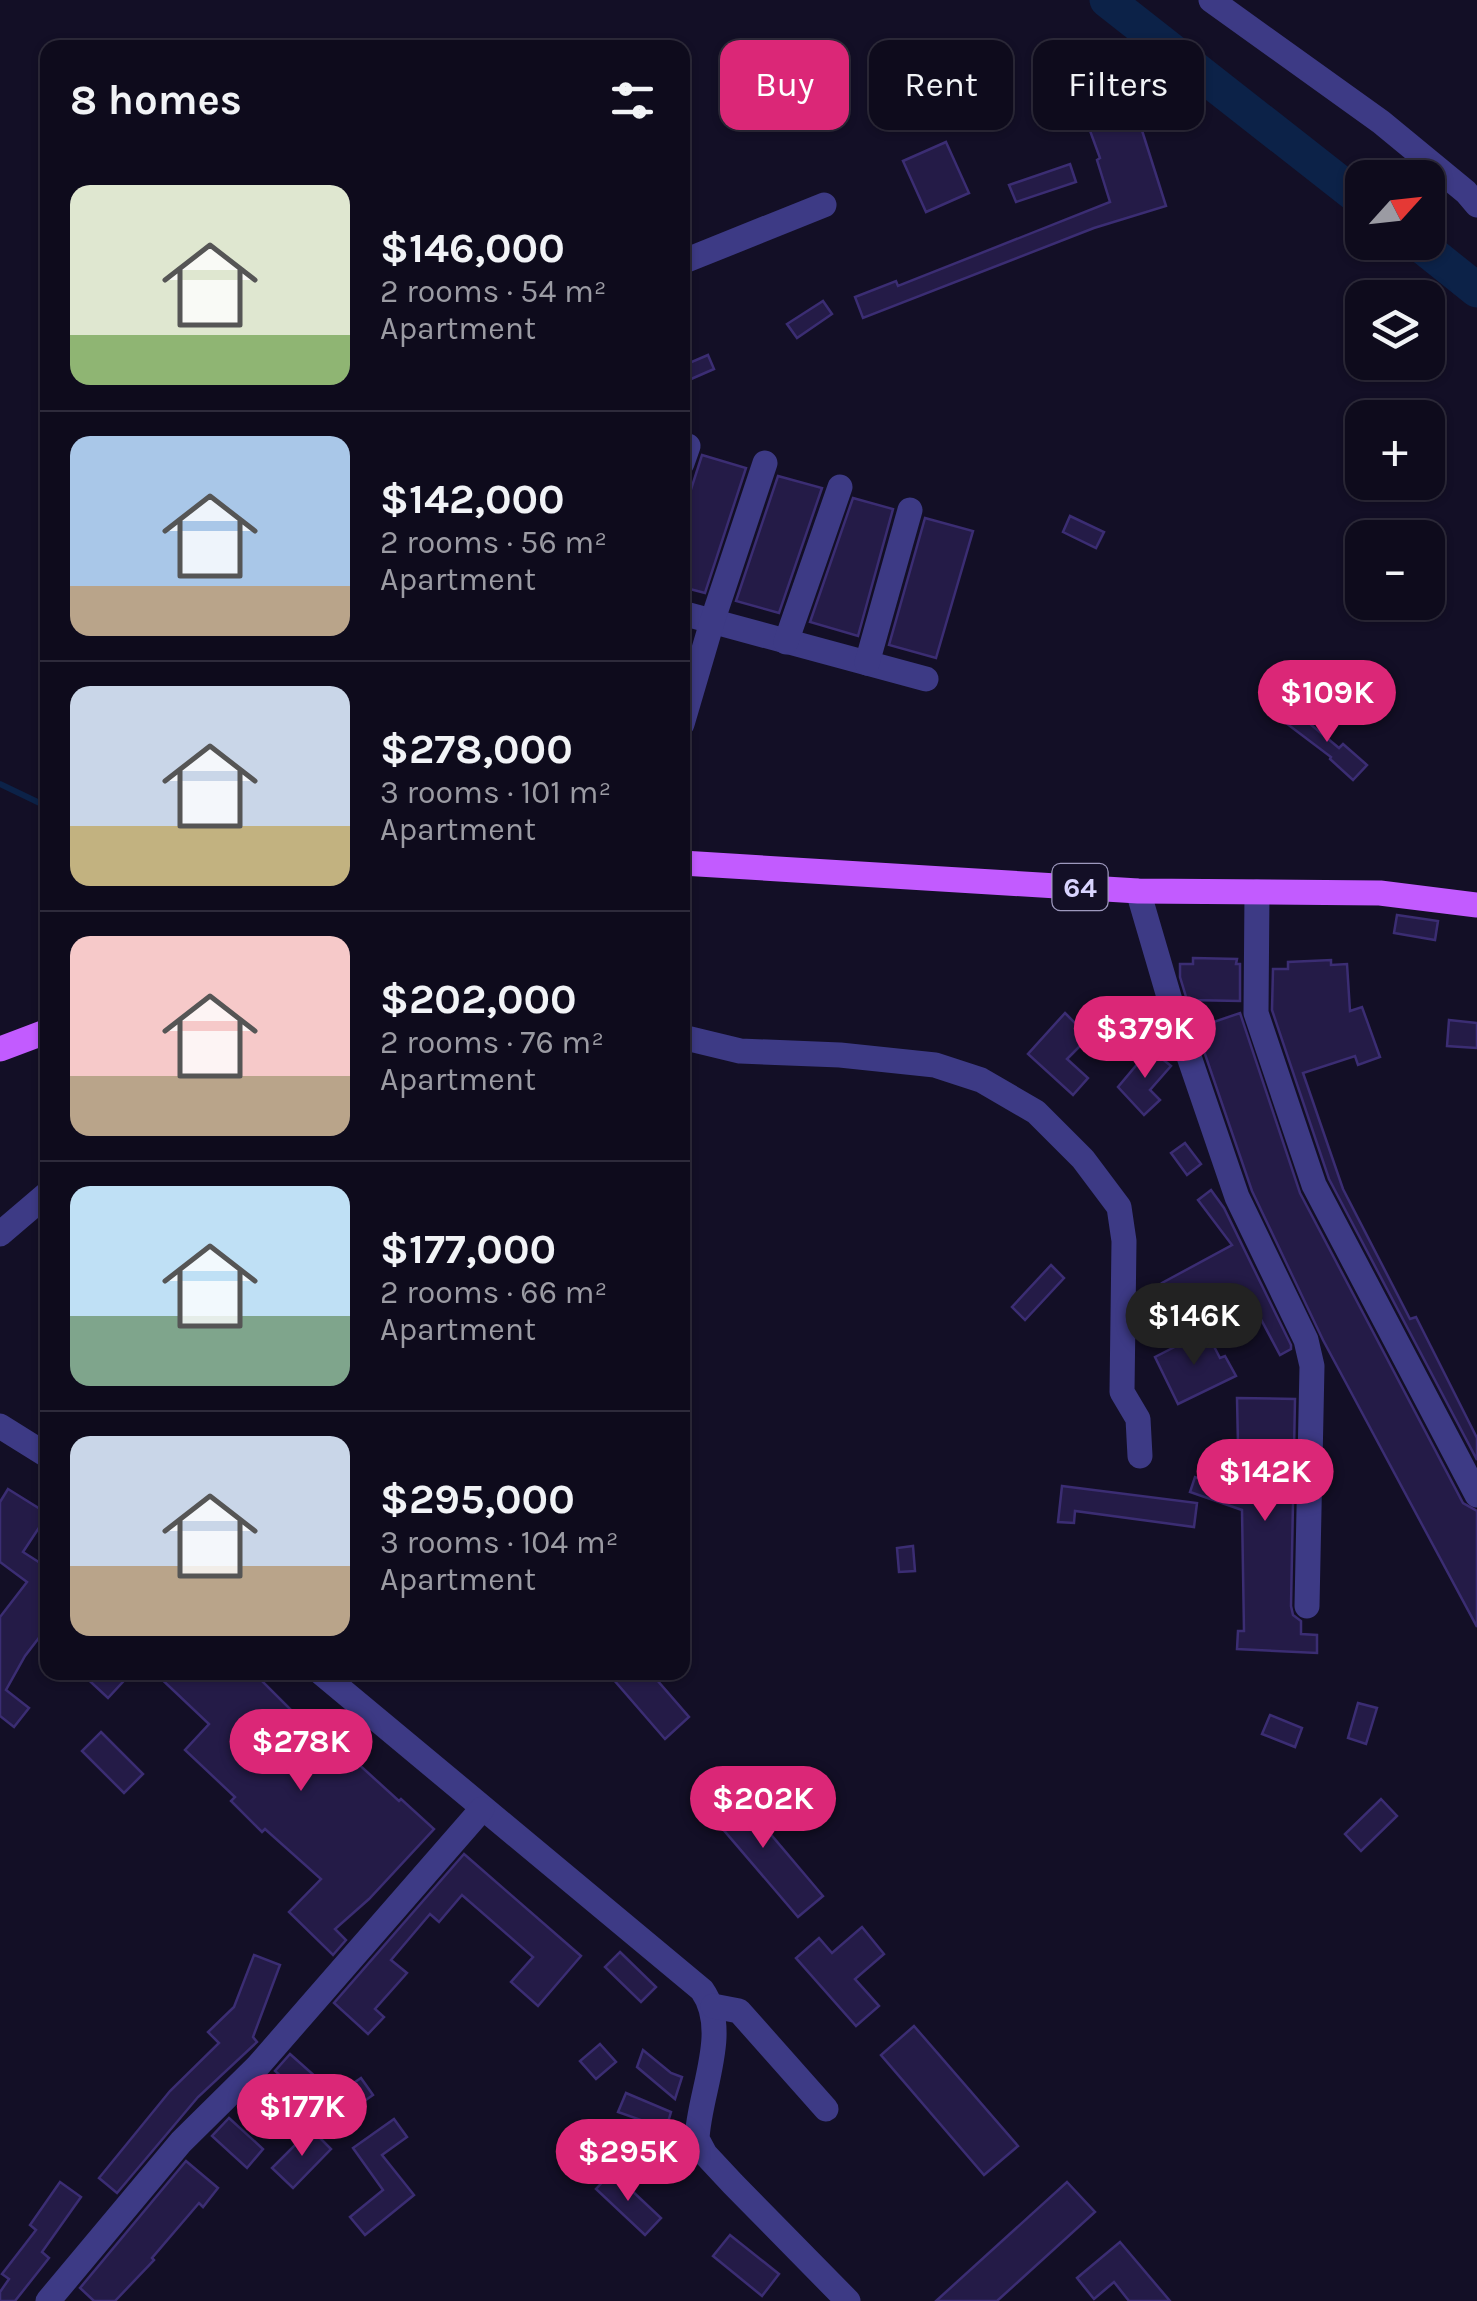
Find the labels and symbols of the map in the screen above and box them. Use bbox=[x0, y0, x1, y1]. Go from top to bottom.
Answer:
north arrow bbox=[1345, 160, 1445, 260]
pin: $109K bbox=[1257, 660, 1397, 745]
road number: 64 bbox=[1052, 864, 1108, 910]
pin: $379K bbox=[1075, 996, 1215, 1081]
pin: $146K bbox=[1124, 1283, 1264, 1368]
pin: $142K bbox=[1195, 1439, 1335, 1524]
pin: $278K bbox=[231, 1709, 371, 1794]
pin: $202K bbox=[693, 1766, 833, 1851]
pin: $177K bbox=[232, 2074, 372, 2159]
pin: $295K bbox=[558, 2119, 698, 2204]

